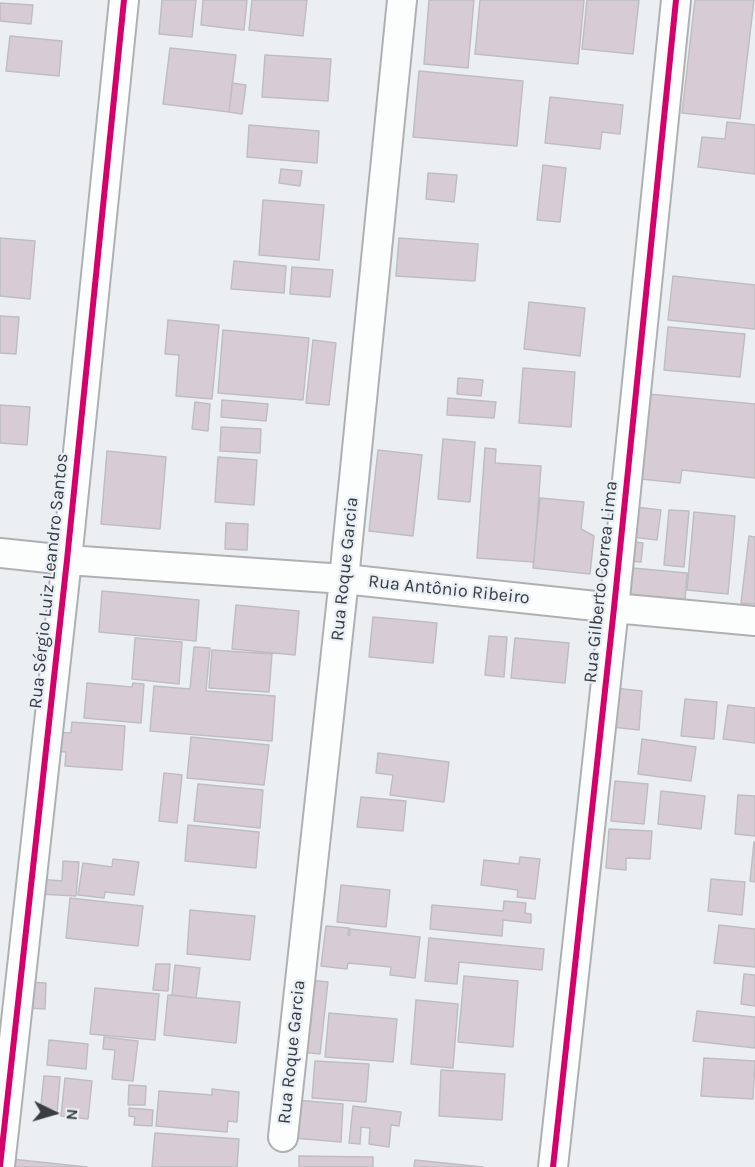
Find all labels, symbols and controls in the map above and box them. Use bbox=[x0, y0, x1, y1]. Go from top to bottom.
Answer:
street label: Rua Sérgio Luiz Leandro Santos bbox=[25, 452, 73, 710]
street label: Rua Gilberto Correa Lima bbox=[580, 480, 622, 684]
street label: Rua Roque Garcia bbox=[327, 496, 363, 642]
street label: Rua Antônio Ribeiro bbox=[367, 571, 531, 609]
street label: Rua Roque Garcia bbox=[274, 979, 310, 1125]
north arrow bbox=[24, 1083, 84, 1143]
text: N bbox=[62, 1108, 82, 1121]

